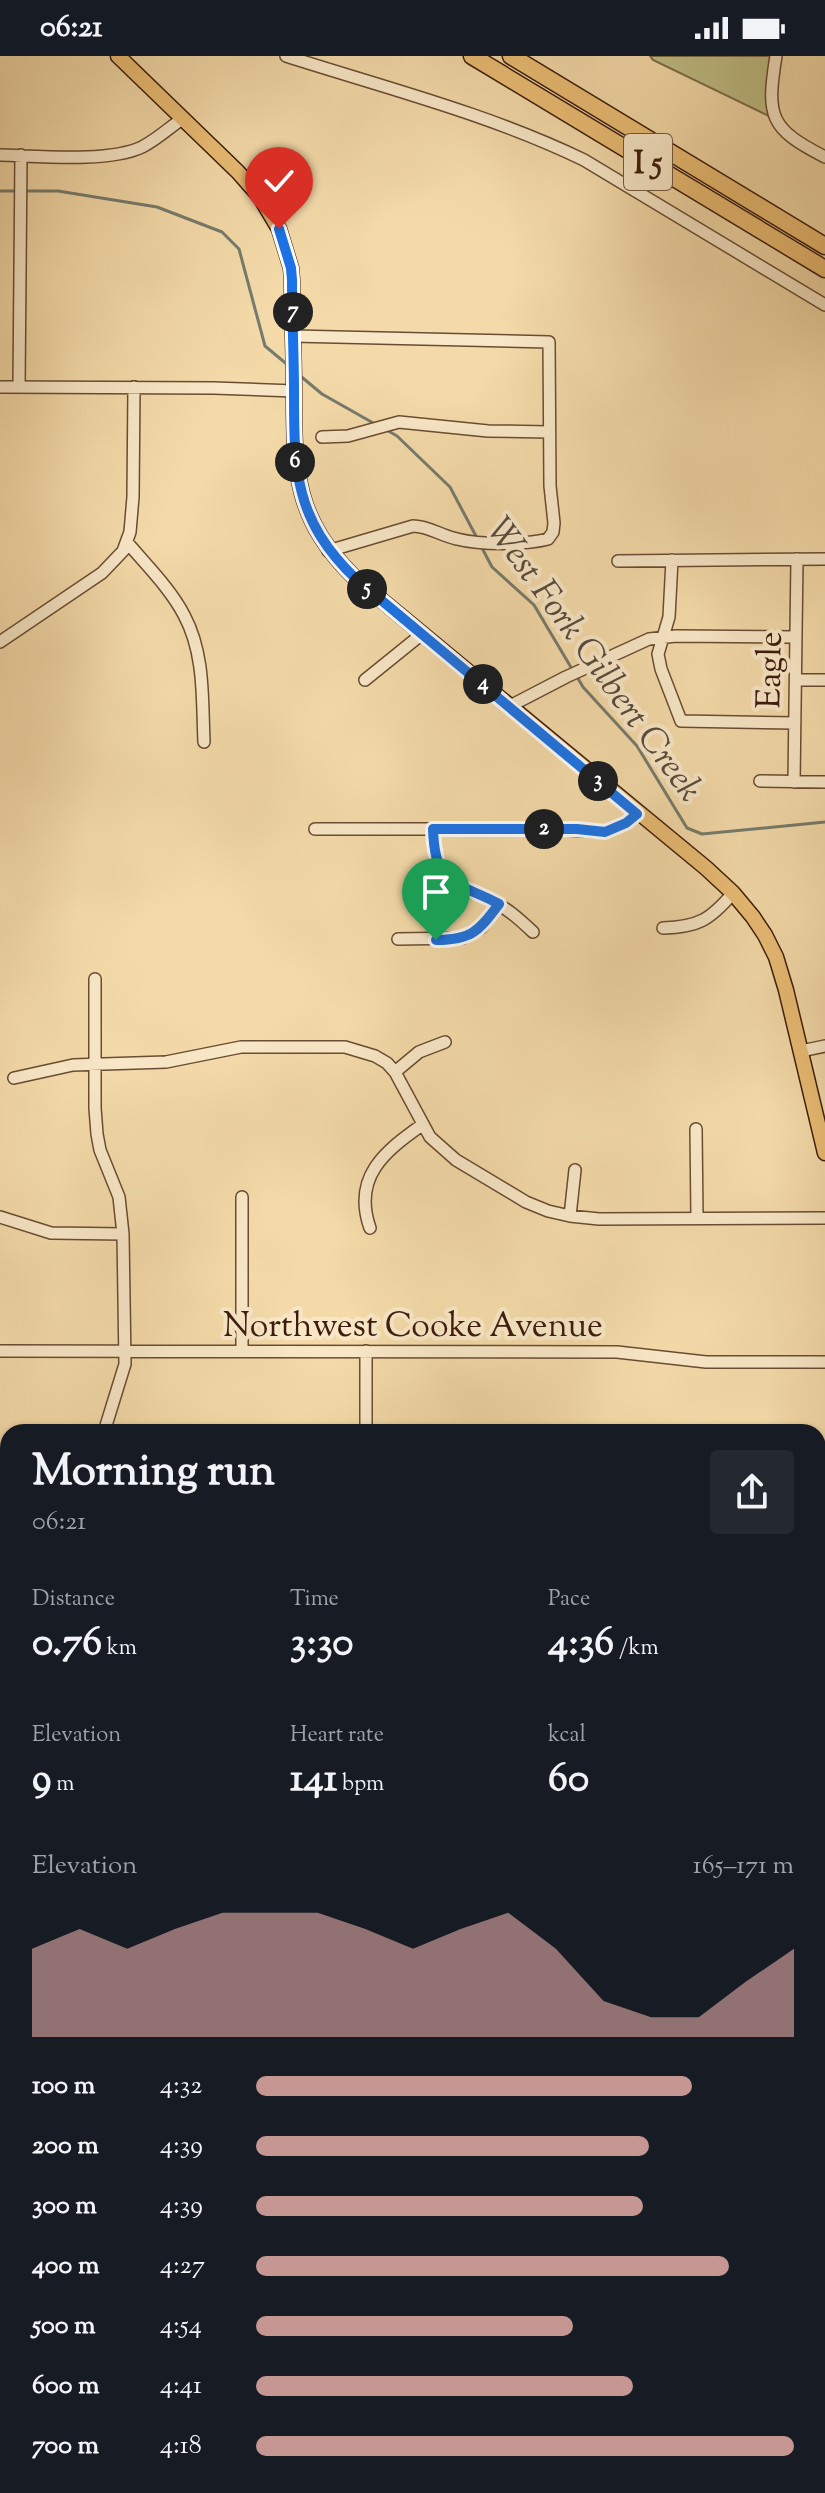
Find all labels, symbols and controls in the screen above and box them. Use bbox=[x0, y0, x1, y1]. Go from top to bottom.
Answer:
text: 06:21 bbox=[40, 7, 103, 50]
road number: I 5 bbox=[624, 134, 672, 190]
pin bbox=[245, 147, 313, 229]
icon: check bbox=[257, 159, 301, 203]
pin: 7 bbox=[273, 292, 313, 332]
text: 7 bbox=[287, 296, 299, 328]
pin: 6 bbox=[275, 442, 315, 482]
text: 6 bbox=[290, 446, 300, 478]
water label: West Fork Gilbert Creek bbox=[472, 507, 714, 813]
pin: 5 bbox=[347, 569, 387, 609]
text: 5 bbox=[363, 573, 371, 605]
street label: Eagle bbox=[746, 631, 797, 709]
pin: 4 bbox=[463, 664, 503, 704]
text: 4 bbox=[477, 668, 489, 700]
pin: 3 bbox=[578, 761, 618, 801]
text: 3 bbox=[594, 765, 602, 797]
pin: 2 bbox=[524, 809, 564, 849]
text: 2 bbox=[539, 813, 549, 845]
pin bbox=[402, 858, 470, 940]
icon: arrive bbox=[414, 870, 458, 914]
street label: Northwest Cooke Avenue bbox=[223, 1303, 603, 1352]
text: Morning run bbox=[32, 1442, 275, 1505]
button: share bbox=[710, 1450, 794, 1534]
text: 06:21 bbox=[32, 1504, 86, 1541]
text: Distance bbox=[32, 1584, 115, 1616]
text: Time bbox=[290, 1584, 339, 1616]
text: Pace bbox=[548, 1584, 590, 1616]
text: 0.76 bbox=[32, 1616, 102, 1673]
text: 3:30 bbox=[290, 1616, 354, 1673]
text: 4:36 bbox=[548, 1616, 614, 1673]
text: km bbox=[102, 1633, 137, 1665]
text: /km bbox=[614, 1633, 659, 1665]
text: Elevation bbox=[32, 1720, 121, 1752]
text: Heart rate bbox=[290, 1720, 384, 1752]
text: kcal bbox=[548, 1720, 586, 1752]
text: 9 bbox=[32, 1752, 51, 1809]
text: 141 bbox=[290, 1752, 337, 1809]
text: 60 bbox=[548, 1752, 589, 1809]
text: m bbox=[51, 1769, 74, 1801]
text: bpm bbox=[337, 1769, 384, 1801]
text: Elevation bbox=[32, 1848, 137, 1885]
text: 165–171 m bbox=[693, 1848, 794, 1885]
text: 100 m bbox=[32, 2068, 95, 2105]
text: 4:32 bbox=[160, 2068, 203, 2105]
text: 200 m bbox=[32, 2128, 99, 2165]
text: 4:39 bbox=[160, 2128, 203, 2165]
text: 300 m bbox=[32, 2188, 97, 2225]
text: 4:39 bbox=[160, 2188, 203, 2225]
text: 400 m bbox=[32, 2248, 99, 2285]
text: 4:27 bbox=[160, 2248, 205, 2285]
text: 500 m bbox=[32, 2308, 95, 2345]
text: 4:54 bbox=[160, 2308, 202, 2345]
text: 600 m bbox=[32, 2368, 99, 2405]
text: 4:41 bbox=[160, 2368, 202, 2405]
text: 700 m bbox=[32, 2428, 99, 2465]
text: 4:18 bbox=[160, 2428, 202, 2465]

